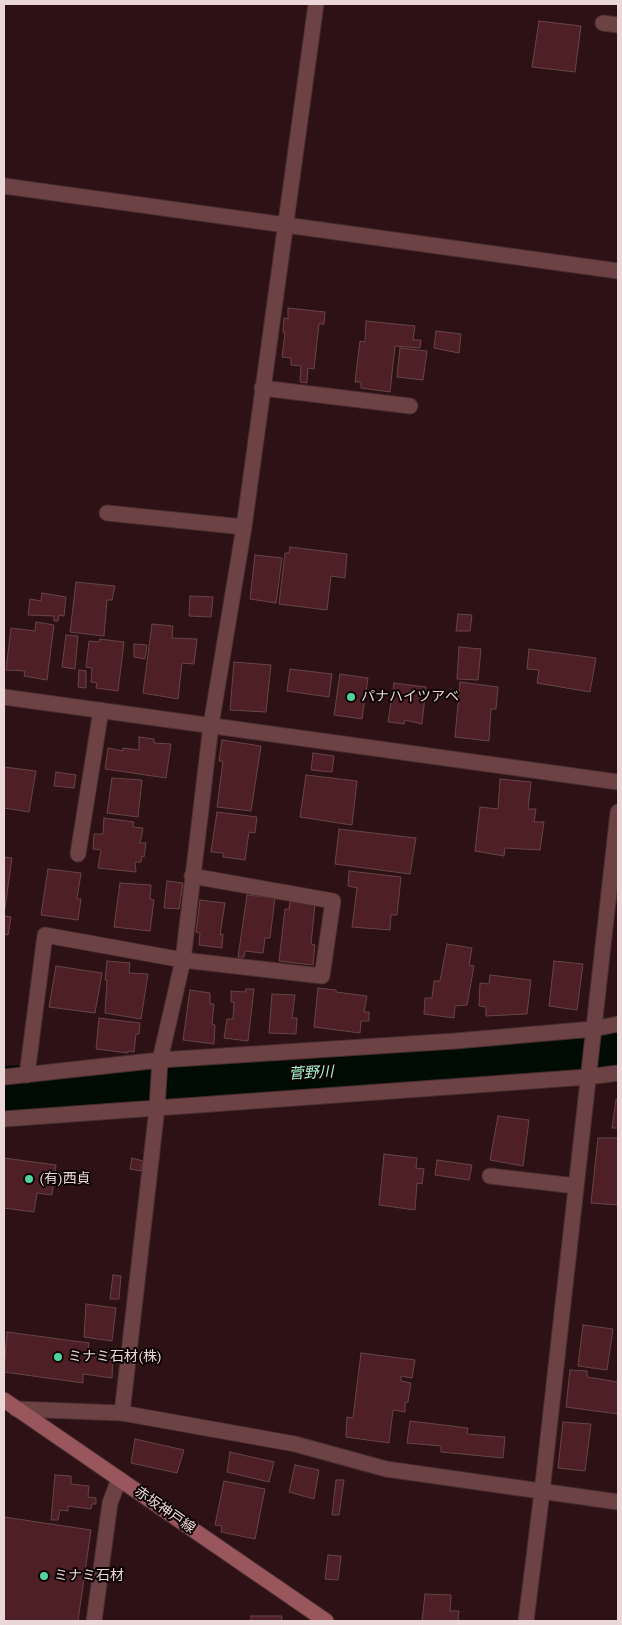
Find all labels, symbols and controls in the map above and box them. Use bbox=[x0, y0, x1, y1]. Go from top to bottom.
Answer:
place label: パナハイツアベ bbox=[361, 689, 459, 705]
marker: パナハイツアベ bbox=[345, 691, 357, 703]
water label: 菅野川 bbox=[288, 1063, 334, 1083]
place label: (有)西貞 bbox=[39, 1171, 91, 1187]
marker: (有)西貞 bbox=[23, 1173, 35, 1185]
place label: ミナミ石材(株) bbox=[68, 1349, 162, 1365]
marker: ミナミ石材(株) bbox=[52, 1351, 64, 1363]
street label: 赤坂神戸線 bbox=[132, 1483, 198, 1537]
place label: ミナミ石材 bbox=[54, 1568, 124, 1584]
marker: ミナミ石材 bbox=[38, 1570, 50, 1582]

